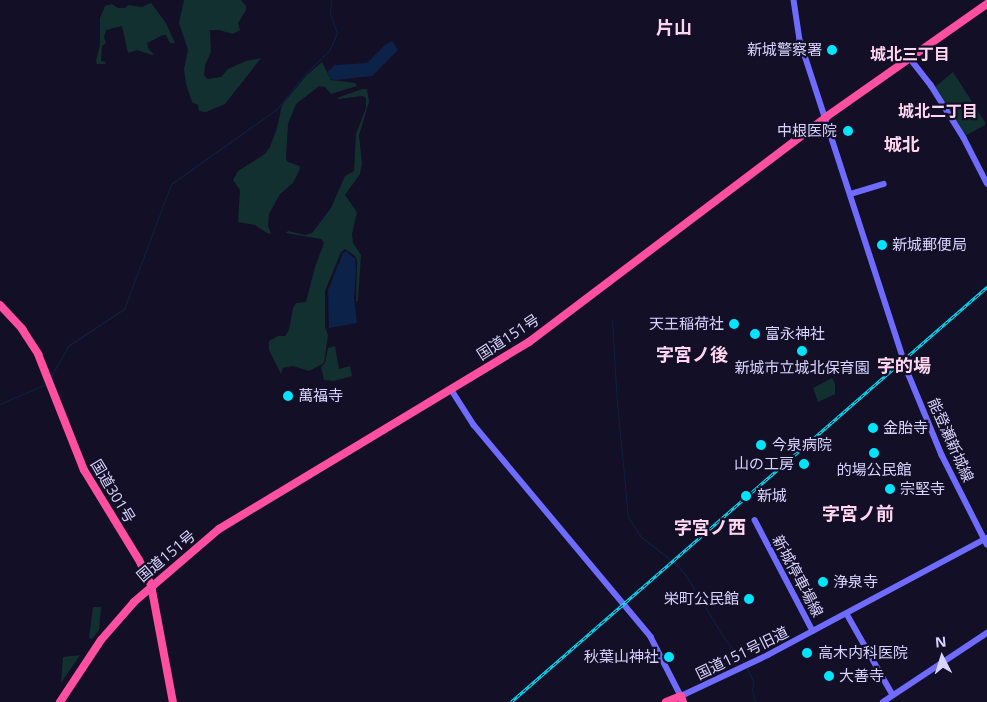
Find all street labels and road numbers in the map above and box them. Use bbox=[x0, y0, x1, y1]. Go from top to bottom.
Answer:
street label: 国道151号 bbox=[473, 310, 543, 364]
street label: 能登瀬新城線 bbox=[924, 395, 978, 485]
street label: 国道301号 bbox=[87, 456, 139, 526]
street label: 国道151号 bbox=[133, 526, 199, 586]
street label: 新城停車場線 bbox=[769, 532, 827, 620]
street label: 国道151号旧道 bbox=[693, 623, 791, 683]

